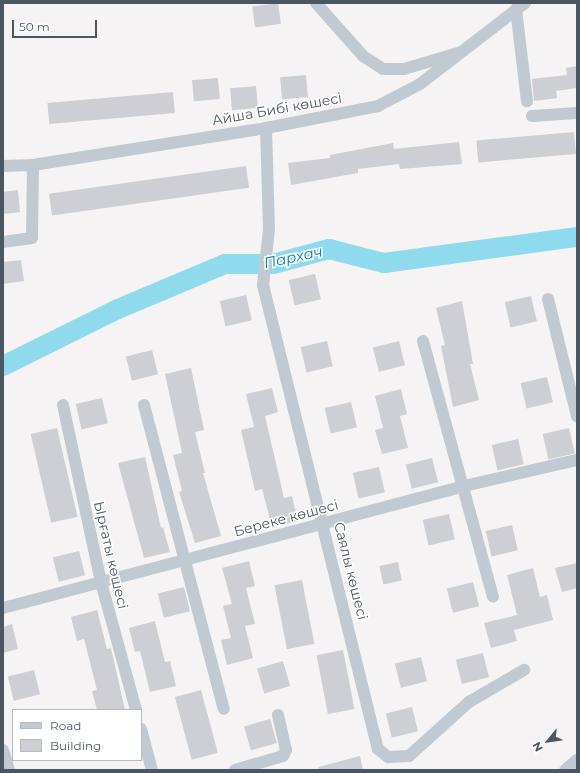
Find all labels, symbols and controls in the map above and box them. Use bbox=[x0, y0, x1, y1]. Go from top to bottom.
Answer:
scale bar bbox=[14, 12, 99, 38]
text: 50 m bbox=[19, 19, 50, 34]
street label: Айша Бибі көшесі bbox=[211, 89, 343, 129]
water label: Пархач bbox=[262, 242, 324, 272]
street label: Береке көшесі bbox=[232, 496, 340, 540]
street label: Ырғаты көшесі bbox=[90, 500, 132, 610]
street label: Саялы көшесі bbox=[331, 520, 371, 622]
legend bbox=[12, 709, 142, 761]
text: Road bbox=[50, 718, 81, 733]
north arrow bbox=[528, 721, 568, 761]
text: Building bbox=[50, 738, 101, 753]
text: N bbox=[529, 740, 546, 754]

